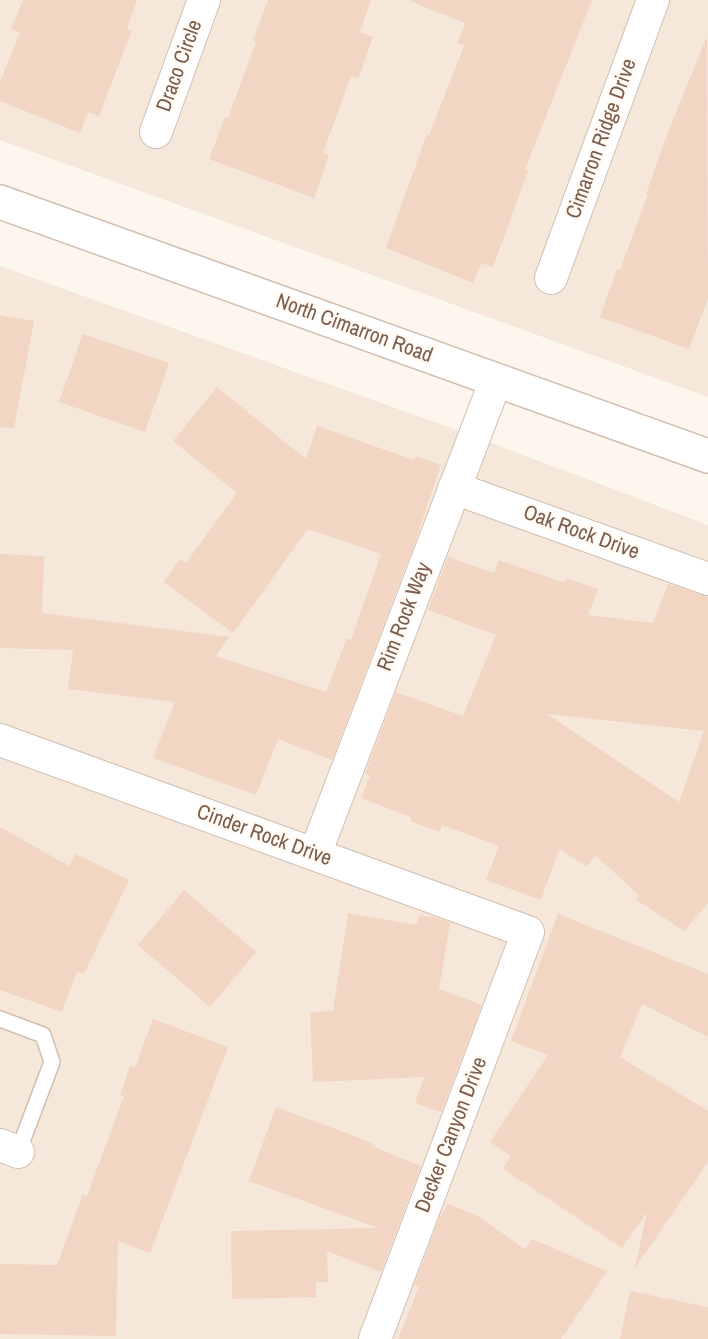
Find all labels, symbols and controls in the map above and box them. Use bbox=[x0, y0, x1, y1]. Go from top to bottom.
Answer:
street label: Draco Circle bbox=[152, 17, 208, 115]
street label: Cimarron Ridge Drive bbox=[561, 56, 643, 222]
street label: North Cimarron Road bbox=[272, 289, 436, 369]
street label: Oak Rock Drive bbox=[520, 500, 642, 566]
street label: Rim Rock Way bbox=[373, 559, 437, 675]
street label: Cinder Rock Drive bbox=[193, 800, 335, 872]
street label: Decker Canyon Drive bbox=[411, 1054, 493, 1216]

